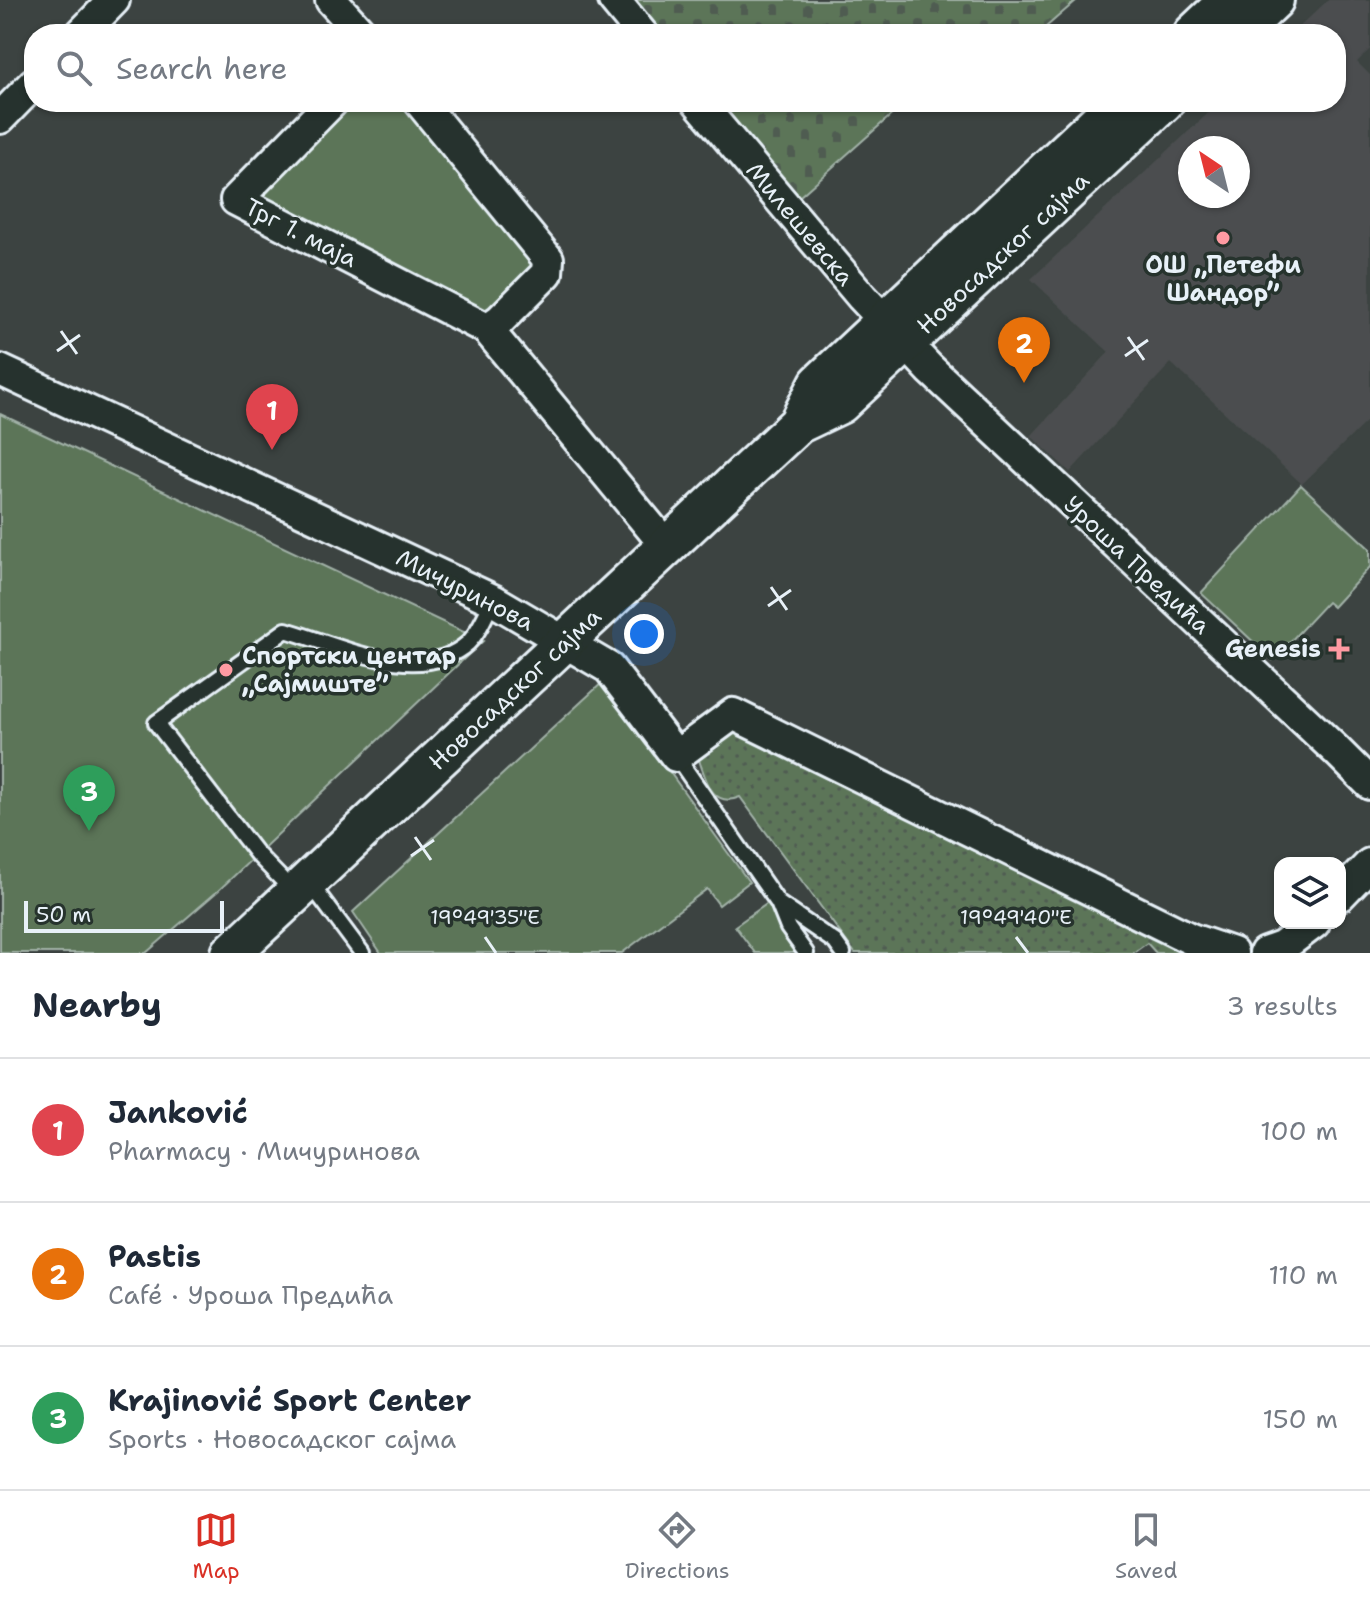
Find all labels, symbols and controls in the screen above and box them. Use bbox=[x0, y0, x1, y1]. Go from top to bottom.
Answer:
search box bbox=[24, 24, 1346, 112]
icon: search bbox=[52, 46, 96, 90]
text: Search here bbox=[116, 48, 287, 89]
north arrow bbox=[1178, 136, 1250, 208]
street label: Милешевска bbox=[739, 155, 861, 293]
street label: Новосадског сајма bbox=[910, 165, 1096, 341]
street label: Трг 1. маја bbox=[239, 191, 363, 275]
marker: ОШ „Петефи Шандор” bbox=[1214, 229, 1232, 247]
place label: ОШ „Петефи Шандор” bbox=[1145, 249, 1301, 309]
pin: 2 bbox=[998, 317, 1050, 383]
pin: 1 bbox=[246, 384, 298, 450]
street label: Уроша Предића bbox=[1057, 489, 1217, 641]
street label: Мичуринова bbox=[391, 542, 539, 638]
street label: Новосадског сајма bbox=[422, 601, 608, 777]
your location bbox=[624, 614, 664, 654]
place label: Genesis bbox=[1225, 633, 1321, 665]
marker: Genesis bbox=[1328, 638, 1350, 660]
place label: Спортски центар „Сајмиште” bbox=[242, 640, 456, 700]
marker: Спортски центар „Сајмиште” bbox=[217, 661, 235, 679]
pin: 3 bbox=[63, 765, 115, 831]
map controls bbox=[1274, 857, 1346, 929]
button: layers bbox=[1274, 857, 1346, 929]
scale bar bbox=[24, 897, 224, 933]
text: 50 m bbox=[36, 900, 91, 929]
text: 19°49'35"E bbox=[430, 904, 540, 930]
text: 19°49'40"E bbox=[960, 904, 1072, 930]
text: Nearby bbox=[32, 982, 162, 1028]
text: 3 results bbox=[1226, 988, 1338, 1023]
text: Janković bbox=[108, 1092, 248, 1133]
text: 1 bbox=[52, 1113, 64, 1148]
text: 100 m bbox=[1260, 1113, 1338, 1148]
text: Pharmacy · Мичуринова bbox=[108, 1133, 420, 1168]
text: Pastis bbox=[108, 1236, 201, 1277]
text: 2 bbox=[49, 1257, 67, 1292]
text: 110 m bbox=[1268, 1257, 1338, 1292]
text: Café · Уроша Предића bbox=[108, 1277, 393, 1312]
text: Krajinović Sport Center bbox=[108, 1380, 471, 1421]
text: 3 bbox=[49, 1401, 67, 1436]
text: 150 m bbox=[1262, 1401, 1338, 1436]
text: Sports · Новосадског сајма bbox=[108, 1421, 456, 1456]
tab: Map bbox=[193, 1508, 240, 1585]
tab: Directions bbox=[625, 1508, 730, 1585]
tab: Saved bbox=[1115, 1508, 1177, 1585]

